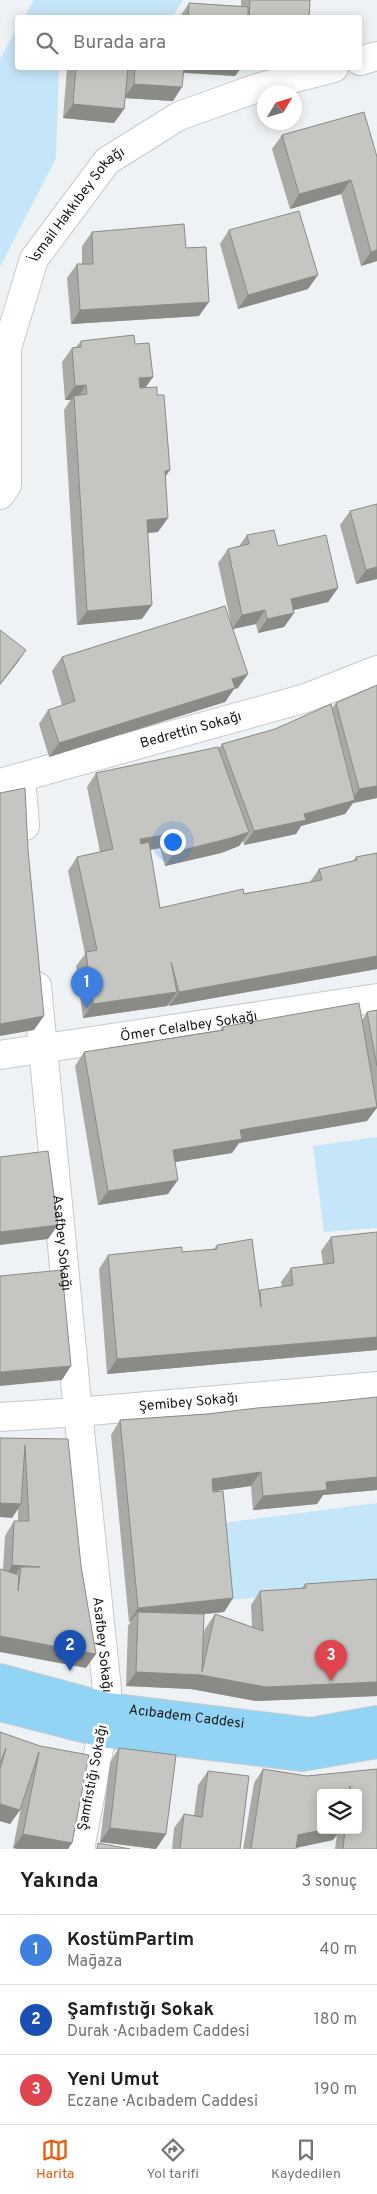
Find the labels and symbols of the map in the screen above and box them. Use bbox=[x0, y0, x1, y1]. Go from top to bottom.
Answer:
north arrow bbox=[257, 85, 302, 130]
street label: İsmail Hakkıbey Sokağı bbox=[24, 144, 128, 263]
street label: Bedrettin Sokağı bbox=[138, 708, 243, 752]
your location bbox=[160, 829, 186, 855]
pin: 1 bbox=[71, 967, 103, 1008]
street label: Ömer Celalbey Sokağı bbox=[119, 1008, 259, 1045]
street label: Asafbey Sokağı bbox=[49, 1194, 75, 1291]
street label: Şemibey Sokağı bbox=[138, 1390, 239, 1415]
street label: Asafbey Sokağı bbox=[89, 1596, 116, 1693]
pin: 2 bbox=[54, 1630, 86, 1671]
pin: 3 bbox=[315, 1640, 347, 1681]
street label: Acıbadem Caddesi bbox=[128, 1701, 245, 1732]
street label: Şamfıstığı Sokağı bbox=[74, 1724, 112, 1832]

